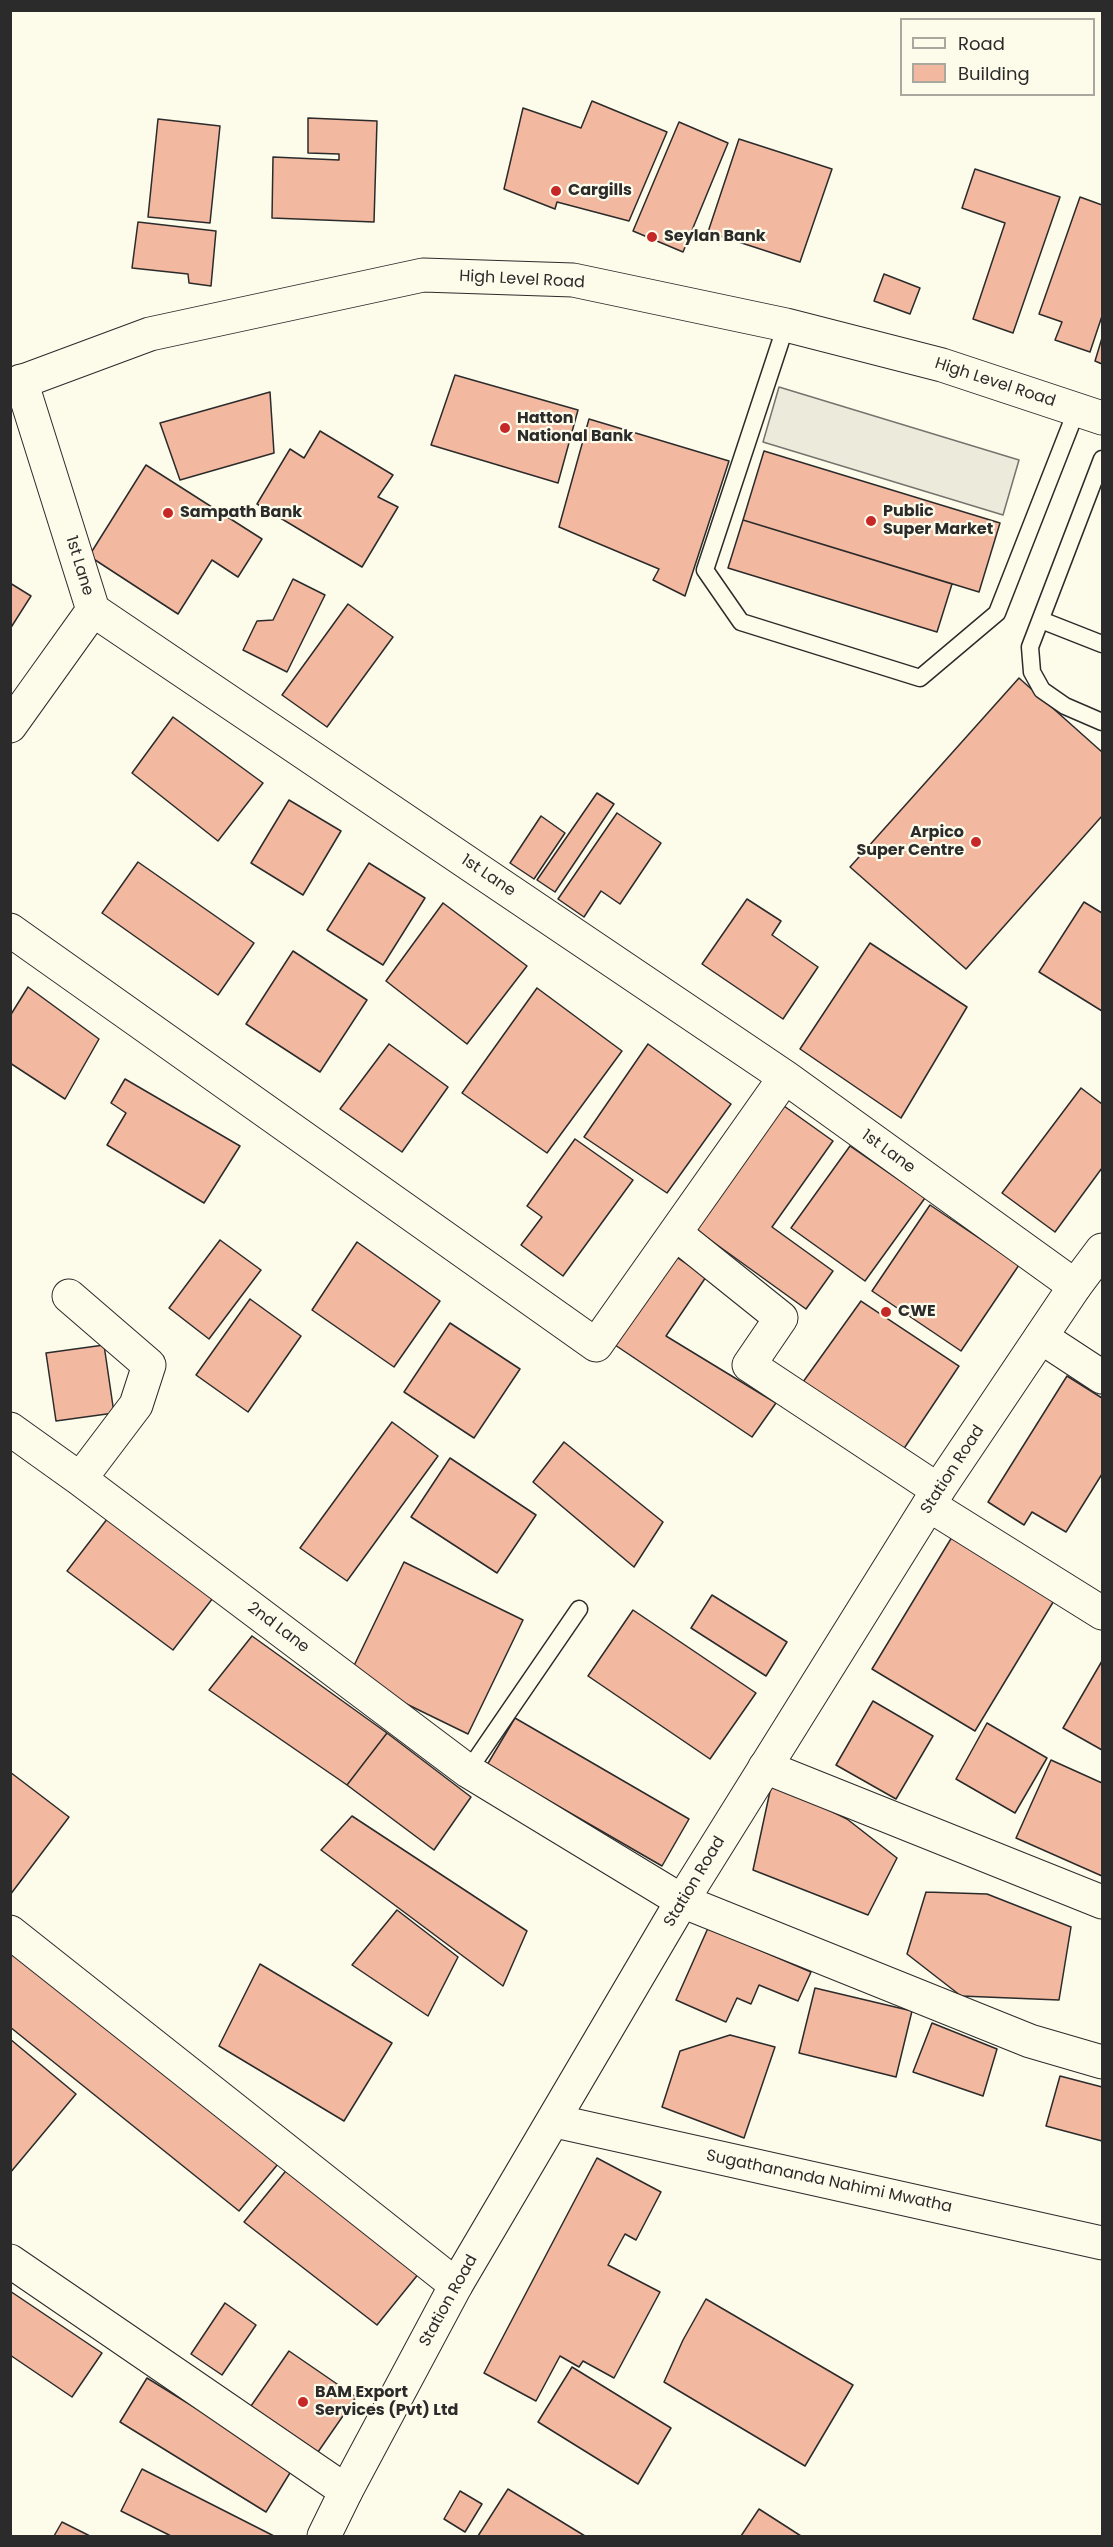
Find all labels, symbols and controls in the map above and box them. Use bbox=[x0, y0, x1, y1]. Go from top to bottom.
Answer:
legend bbox=[900, 18, 1095, 96]
text: Road bbox=[958, 31, 1005, 56]
text: Building bbox=[958, 61, 1030, 86]
place label: Cargills bbox=[568, 181, 632, 201]
marker: Cargills bbox=[549, 184, 563, 198]
place label: Seylan Bank bbox=[664, 227, 766, 247]
marker: Seylan Bank bbox=[645, 230, 659, 244]
street label: High Level Road bbox=[459, 267, 585, 293]
street label: High Level Road bbox=[932, 354, 1058, 412]
place label: Hatton National Bank bbox=[517, 409, 633, 447]
marker: Hatton National Bank bbox=[498, 421, 512, 435]
place label: Public Super Market bbox=[883, 502, 993, 540]
place label: Sampath Bank bbox=[180, 503, 302, 523]
marker: Sampath Bank bbox=[161, 506, 175, 520]
marker: Public Super Market bbox=[864, 514, 878, 528]
street label: 1st Lane bbox=[61, 534, 97, 598]
place label: Arpico Super Centre bbox=[856, 823, 964, 861]
marker: Arpico Super Centre bbox=[969, 835, 983, 849]
street label: 1st Lane bbox=[457, 851, 519, 901]
street label: 1st Lane bbox=[857, 1126, 919, 1178]
place label: CWE bbox=[898, 1302, 936, 1322]
marker: CWE bbox=[879, 1305, 893, 1319]
street label: Station Road bbox=[917, 1422, 989, 1518]
street label: 2nd Lane bbox=[243, 1599, 313, 1657]
street label: Station Road bbox=[660, 1833, 730, 1931]
street label: Sugathananda Nahimi Mwatha bbox=[704, 2147, 954, 2217]
street label: Station Road bbox=[416, 2252, 482, 2350]
place label: BAM Export Services (Pvt) Ltd bbox=[315, 2383, 458, 2421]
marker: BAM Export Services (Pvt) Ltd bbox=[296, 2395, 310, 2409]

